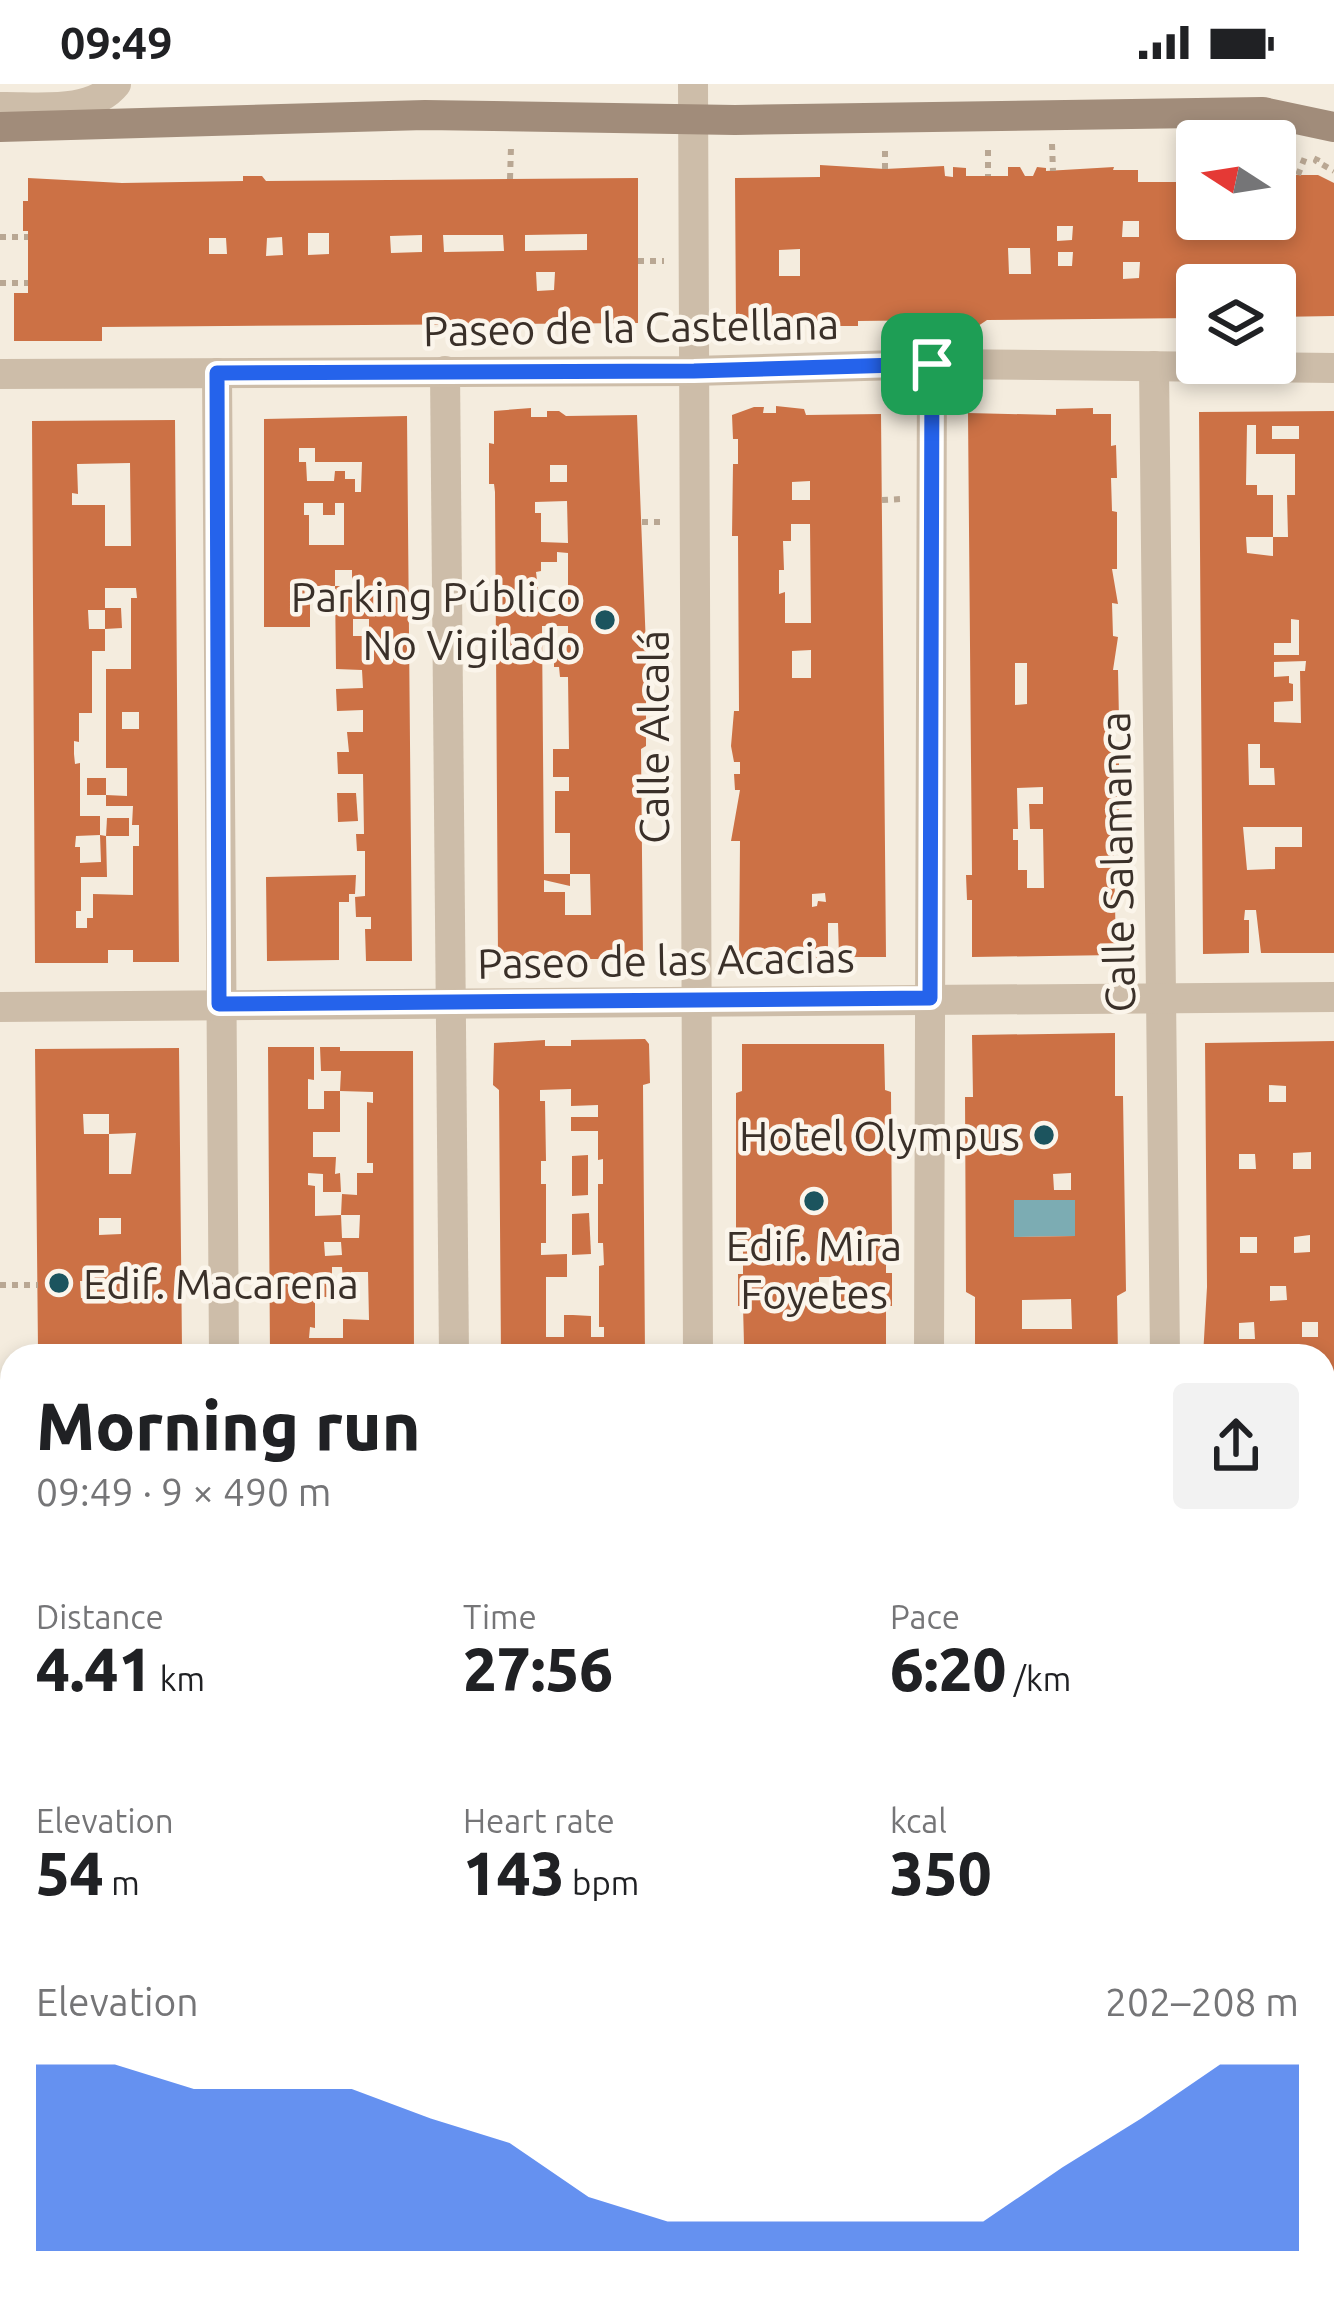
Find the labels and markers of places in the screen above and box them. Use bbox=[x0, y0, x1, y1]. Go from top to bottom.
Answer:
pin bbox=[881, 313, 983, 415]
place label: Parking Público No Vigilado bbox=[291, 573, 581, 668]
marker: Parking Público No Vigilado bbox=[592, 607, 618, 633]
place label: Hotel Olympus bbox=[739, 1112, 1020, 1159]
marker: Hotel Olympus bbox=[1031, 1122, 1057, 1148]
marker: Edif. Mira Foyetes bbox=[801, 1188, 827, 1214]
place label: Edif. Mira Foyetes bbox=[726, 1222, 902, 1317]
place label: Edif. Macarena bbox=[83, 1260, 359, 1307]
marker: Edif. Macarena bbox=[46, 1270, 72, 1296]

